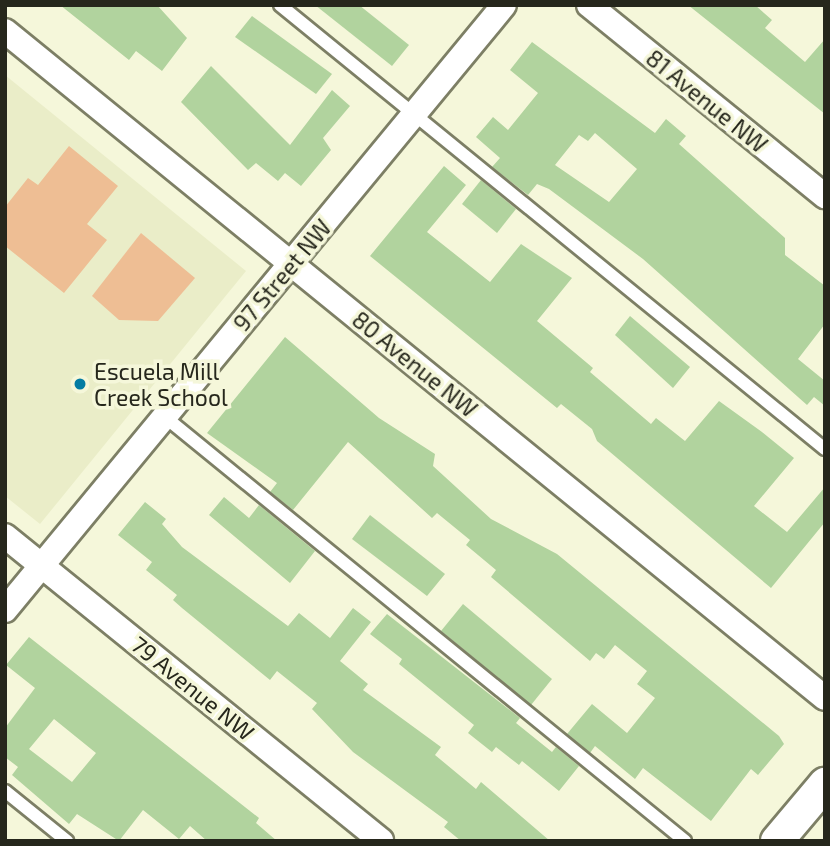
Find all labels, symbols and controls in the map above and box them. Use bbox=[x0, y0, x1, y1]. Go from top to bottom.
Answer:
street label: 81 Avenue NW bbox=[641, 44, 773, 158]
street label: 97 Street NW bbox=[227, 214, 337, 336]
street label: 80 Avenue NW bbox=[347, 305, 483, 423]
place label: Escuela Mill Creek School bbox=[94, 357, 228, 411]
marker: Escuela Mill Creek School bbox=[72, 376, 88, 392]
street label: 79 Avenue NW bbox=[126, 630, 260, 746]

